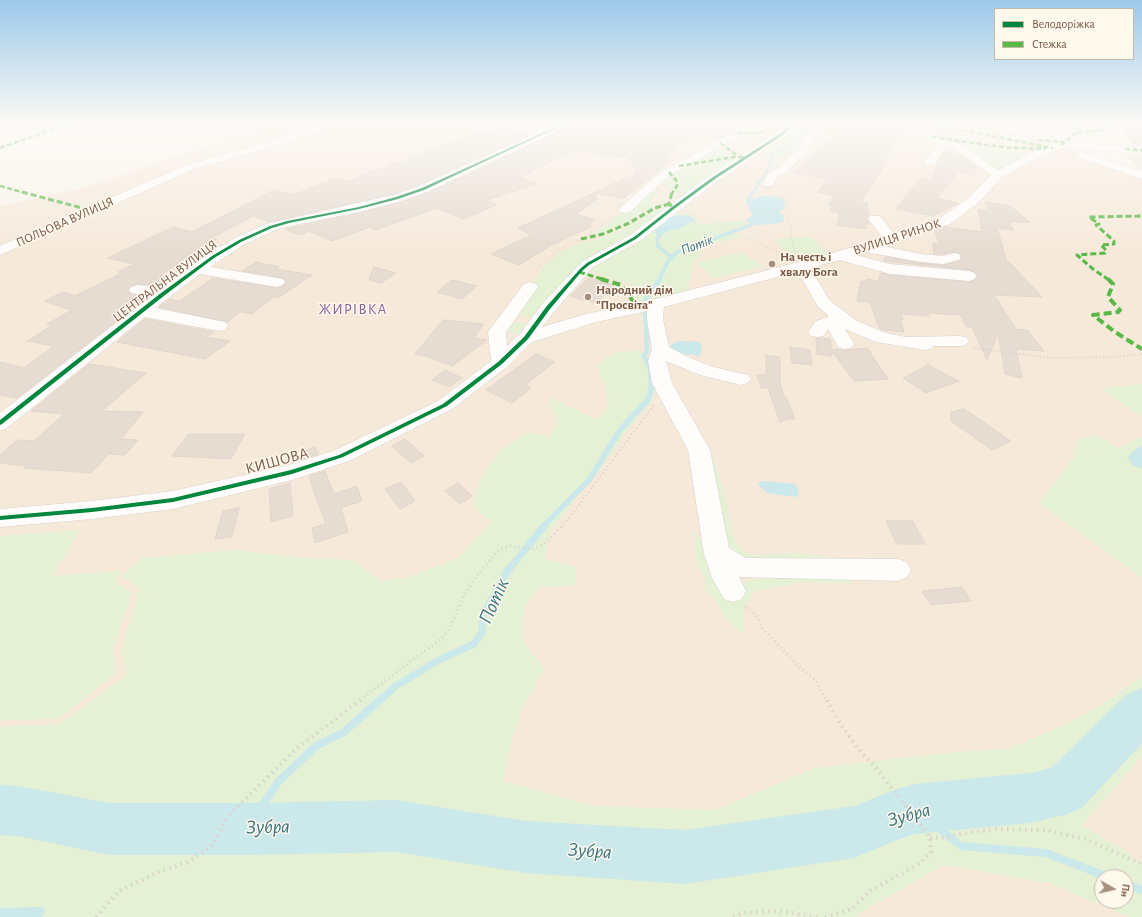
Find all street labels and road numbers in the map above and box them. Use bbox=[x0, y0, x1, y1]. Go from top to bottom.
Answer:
street label: ПОЛЬОВА ВУЛИЦЯ bbox=[14, 193, 116, 251]
street label: ВУЛИЦЯ РИНОК bbox=[851, 215, 943, 259]
street label: ЦЕНТРАЛЬНА ВУЛИЦЯ bbox=[110, 237, 220, 325]
street label: КИШОВА bbox=[243, 443, 311, 479]

